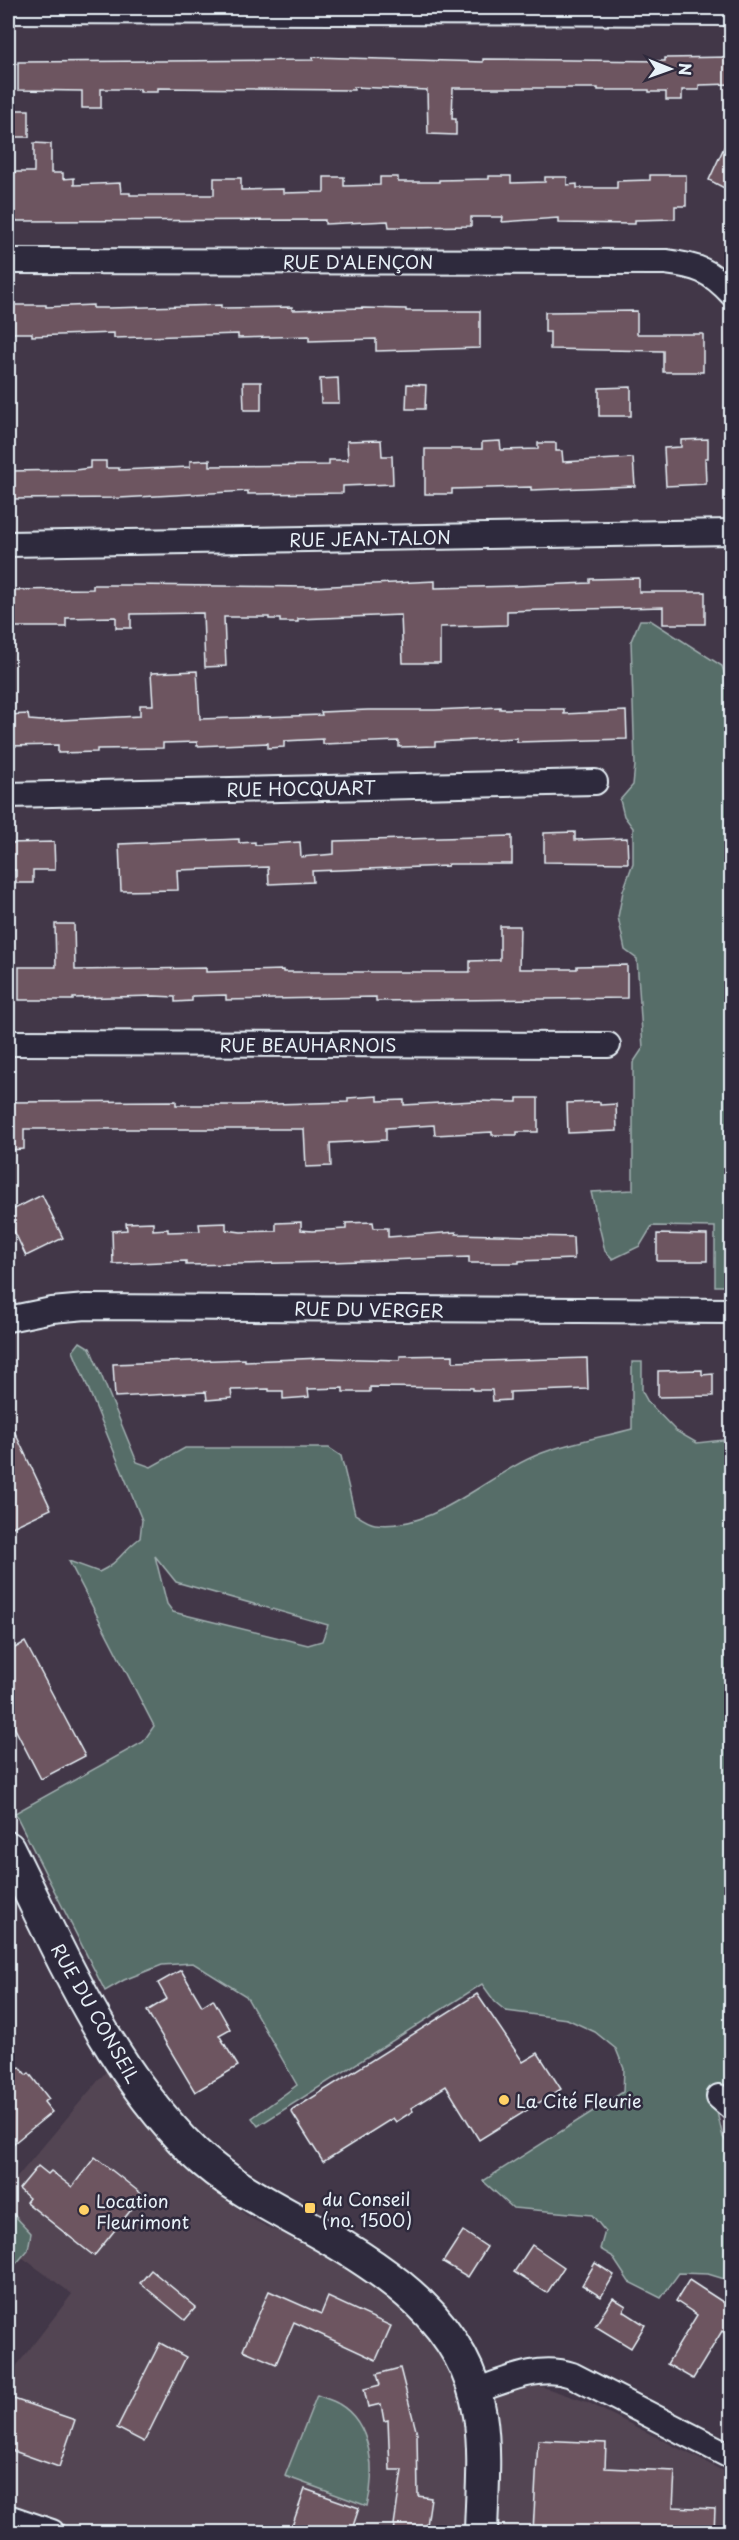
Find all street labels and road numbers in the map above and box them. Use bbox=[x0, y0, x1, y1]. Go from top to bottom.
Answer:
street label: RUE D'ALENÇON bbox=[283, 248, 433, 275]
street label: RUE JEAN-TALON bbox=[289, 523, 451, 553]
street label: RUE HOCQUART bbox=[226, 773, 377, 803]
street label: RUE BEAUHARNOIS bbox=[219, 1031, 397, 1058]
street label: RUE DU VERGER bbox=[294, 1294, 444, 1324]
street label: RUE DU CONSEIL bbox=[45, 1938, 147, 2088]

